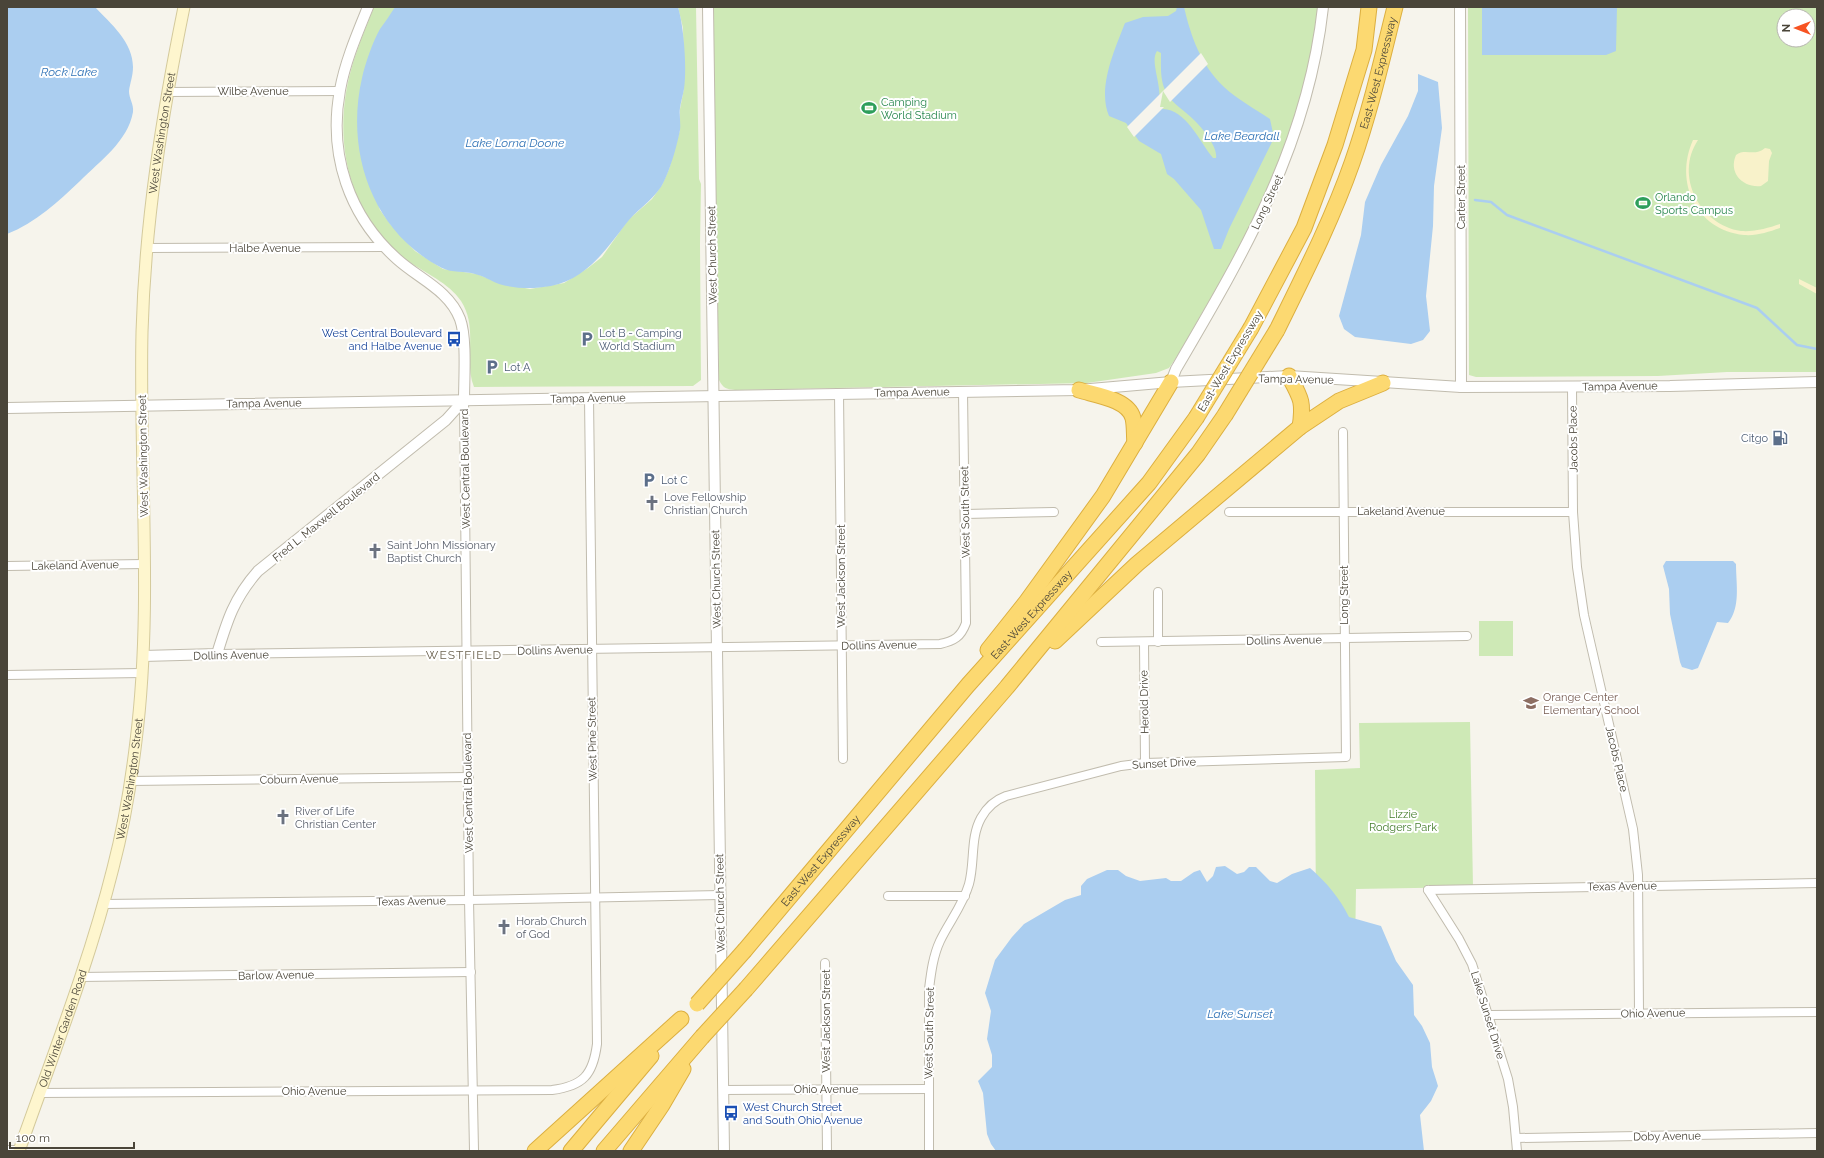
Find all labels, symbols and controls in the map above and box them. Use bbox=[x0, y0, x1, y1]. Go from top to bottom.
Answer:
north arrow bbox=[1776, 8, 1816, 48]
street label: East-West Expressway bbox=[1357, 16, 1399, 131]
text: N bbox=[1780, 24, 1793, 32]
water label: Rock Lake bbox=[41, 65, 98, 79]
street label: West Washington Street bbox=[147, 71, 178, 195]
street label: Wilbe Avenue bbox=[217, 85, 289, 98]
place label: Camping World Stadium bbox=[881, 96, 957, 122]
sports icon: Camping World Stadium bbox=[860, 99, 878, 117]
water label: Lake Beardall bbox=[1204, 129, 1280, 143]
water label: Lake Lorna Doone bbox=[466, 136, 565, 150]
street label: Carter Street bbox=[1455, 165, 1468, 229]
street label: Long Street bbox=[1249, 172, 1286, 232]
place label: Orlando Sports Campus bbox=[1655, 191, 1733, 217]
sports icon: Orlando Sports Campus bbox=[1634, 194, 1652, 212]
street label: West Church Street bbox=[705, 205, 720, 305]
street label: Halbe Avenue bbox=[229, 242, 301, 255]
street label: East-West Expressway bbox=[1195, 309, 1266, 414]
place label: West Central Boulevard and Halbe Avenue bbox=[322, 327, 443, 353]
place label: Lot B - Camping World Stadium bbox=[599, 327, 682, 353]
bus stop icon: West Central Boulevard and Halbe Avenue bbox=[445, 330, 463, 348]
parking icon: Lot B - Camping World Stadium bbox=[578, 330, 596, 348]
parking icon: Lot A bbox=[483, 358, 501, 376]
place label: Lot A bbox=[504, 361, 531, 374]
street label: Tampa Avenue bbox=[1258, 372, 1334, 387]
street label: Tampa Avenue bbox=[1582, 379, 1658, 394]
street label: Tampa Avenue bbox=[874, 385, 950, 400]
street label: Tampa Avenue bbox=[550, 391, 626, 406]
street label: West Washington Street bbox=[136, 394, 151, 517]
street label: Tampa Avenue bbox=[226, 396, 302, 411]
street label: Jacobs Place bbox=[1566, 405, 1581, 473]
street label: West Central Boulevard bbox=[458, 409, 473, 529]
fuel station icon: Citgo bbox=[1771, 429, 1789, 447]
place label: Citgo bbox=[1741, 432, 1768, 445]
street label: West South Street bbox=[958, 465, 973, 558]
street label: Fred L. Maxwell Boulevard bbox=[270, 470, 383, 565]
parking icon: Lot C bbox=[640, 471, 658, 489]
place label: Lot C bbox=[661, 474, 688, 487]
place label: Love Fellowship Christian Church bbox=[664, 491, 747, 517]
church icon: Love Fellowship Christian Church bbox=[643, 494, 661, 512]
street label: Lakeland Avenue bbox=[1357, 505, 1445, 518]
street label: West Jackson Street bbox=[835, 524, 848, 628]
street label: West Church Street bbox=[709, 529, 724, 629]
place label: Saint John Missionary Baptist Church bbox=[387, 539, 496, 565]
church icon: Saint John Missionary Baptist Church bbox=[366, 542, 384, 560]
street label: Lakeland Avenue bbox=[31, 558, 120, 573]
street label: Long Street bbox=[1338, 565, 1351, 625]
street label: East-West Expressway bbox=[988, 568, 1075, 662]
street label: Dollins Avenue bbox=[1246, 633, 1322, 648]
street label: Dollins Avenue bbox=[841, 638, 917, 653]
street label: Dollins Avenue bbox=[517, 643, 593, 658]
street label: Dollins Avenue bbox=[193, 648, 269, 663]
district label: WESTFIELD bbox=[426, 648, 502, 662]
street label: Herold Drive bbox=[1137, 670, 1152, 734]
place label: Orange Center Elementary School bbox=[1543, 691, 1639, 717]
school or university icon: Orange Center Elementary School bbox=[1522, 694, 1540, 712]
street label: West Pine Street bbox=[585, 696, 600, 781]
street label: West Washington Street bbox=[114, 717, 146, 841]
street label: Jacobs Place bbox=[1603, 725, 1630, 794]
street label: West Central Boulevard bbox=[461, 733, 476, 853]
street label: Sunset Drive bbox=[1132, 755, 1197, 772]
street label: Coburn Avenue bbox=[260, 772, 339, 787]
place label: River of Life Christian Center bbox=[295, 805, 376, 831]
church icon: River of Life Christian Center bbox=[274, 808, 292, 826]
park label: Lizzie Rodgers Park bbox=[1369, 808, 1437, 834]
street label: East-West Expressway bbox=[779, 812, 863, 909]
street label: West Church Street bbox=[713, 853, 728, 953]
street label: Texas Avenue bbox=[1587, 879, 1657, 894]
street label: Texas Avenue bbox=[376, 894, 446, 909]
place label: Horab Church of God bbox=[516, 915, 587, 941]
church icon: Horab Church of God bbox=[495, 918, 513, 936]
street label: Old Winter Garden Road bbox=[36, 968, 90, 1089]
street label: Barlow Avenue bbox=[238, 968, 315, 983]
street label: West Jackson Street bbox=[820, 969, 833, 1073]
street label: Lake Sunset Drive bbox=[1468, 970, 1507, 1061]
street label: West South Street bbox=[922, 986, 937, 1079]
street label: Ohio Avenue bbox=[1621, 1006, 1686, 1021]
water label: Lake Sunset bbox=[1207, 1007, 1273, 1021]
street label: Ohio Avenue bbox=[794, 1083, 859, 1096]
street label: Ohio Avenue bbox=[282, 1085, 347, 1098]
place label: West Church Street and South Ohio Avenue bbox=[743, 1101, 863, 1127]
bus stop icon: West Church Street and South Ohio Avenue bbox=[722, 1104, 740, 1122]
scale bar bbox=[10, 1124, 134, 1150]
street label: Doby Avenue bbox=[1633, 1129, 1702, 1144]
text: 100 m bbox=[16, 1131, 50, 1145]

